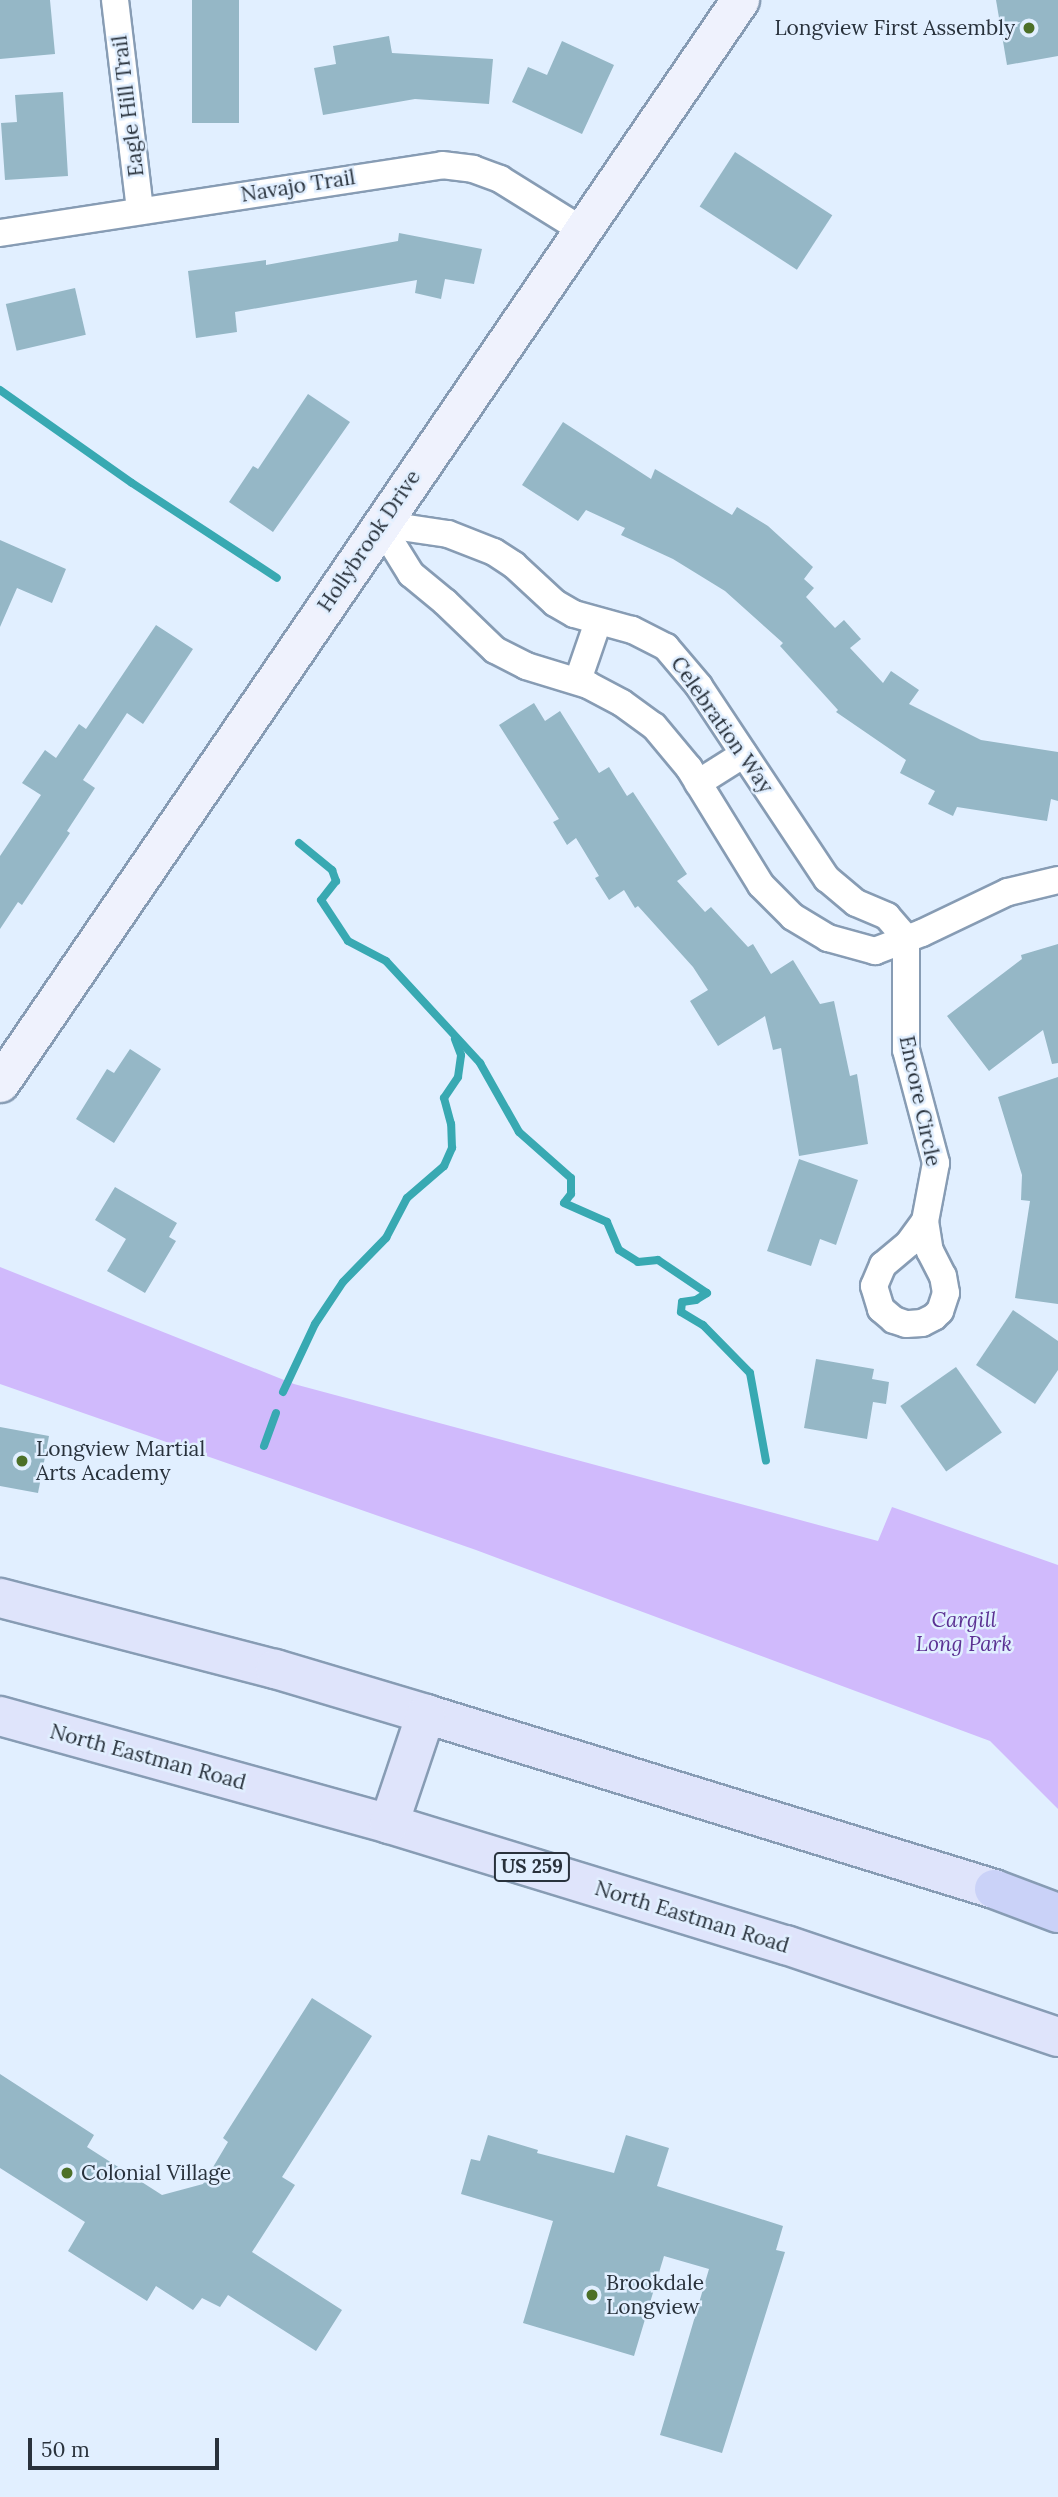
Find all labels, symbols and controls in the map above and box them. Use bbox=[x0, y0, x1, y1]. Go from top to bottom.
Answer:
place label: Longview First Assembly bbox=[774, 15, 1015, 41]
marker: Longview First Assembly bbox=[1021, 20, 1037, 36]
street label: Eagle Hill Trail bbox=[107, 34, 149, 178]
street label: Navajo Trail bbox=[239, 165, 357, 207]
street label: Hollybrook Drive bbox=[312, 465, 426, 617]
street label: Celebration Way bbox=[665, 652, 779, 798]
street label: Encore Circle bbox=[894, 1033, 946, 1169]
place label: Longview Martial Arts Academy bbox=[36, 1436, 205, 1486]
marker: Longview Martial Arts Academy bbox=[14, 1453, 30, 1469]
park label: Cargill Long Park bbox=[916, 1607, 1012, 1657]
street label: North Eastman Road bbox=[47, 1719, 249, 1795]
road number: US 259 bbox=[494, 1852, 570, 1882]
street label: North Eastman Road bbox=[592, 1875, 792, 1959]
place label: Colonial Village bbox=[81, 2160, 231, 2186]
marker: Colonial Village bbox=[59, 2165, 75, 2181]
place label: Brookdale Longview bbox=[606, 2270, 704, 2320]
marker: Brookdale Longview bbox=[584, 2287, 600, 2303]
scale bar bbox=[32, 2424, 222, 2468]
text: 50 m bbox=[41, 2436, 90, 2463]

